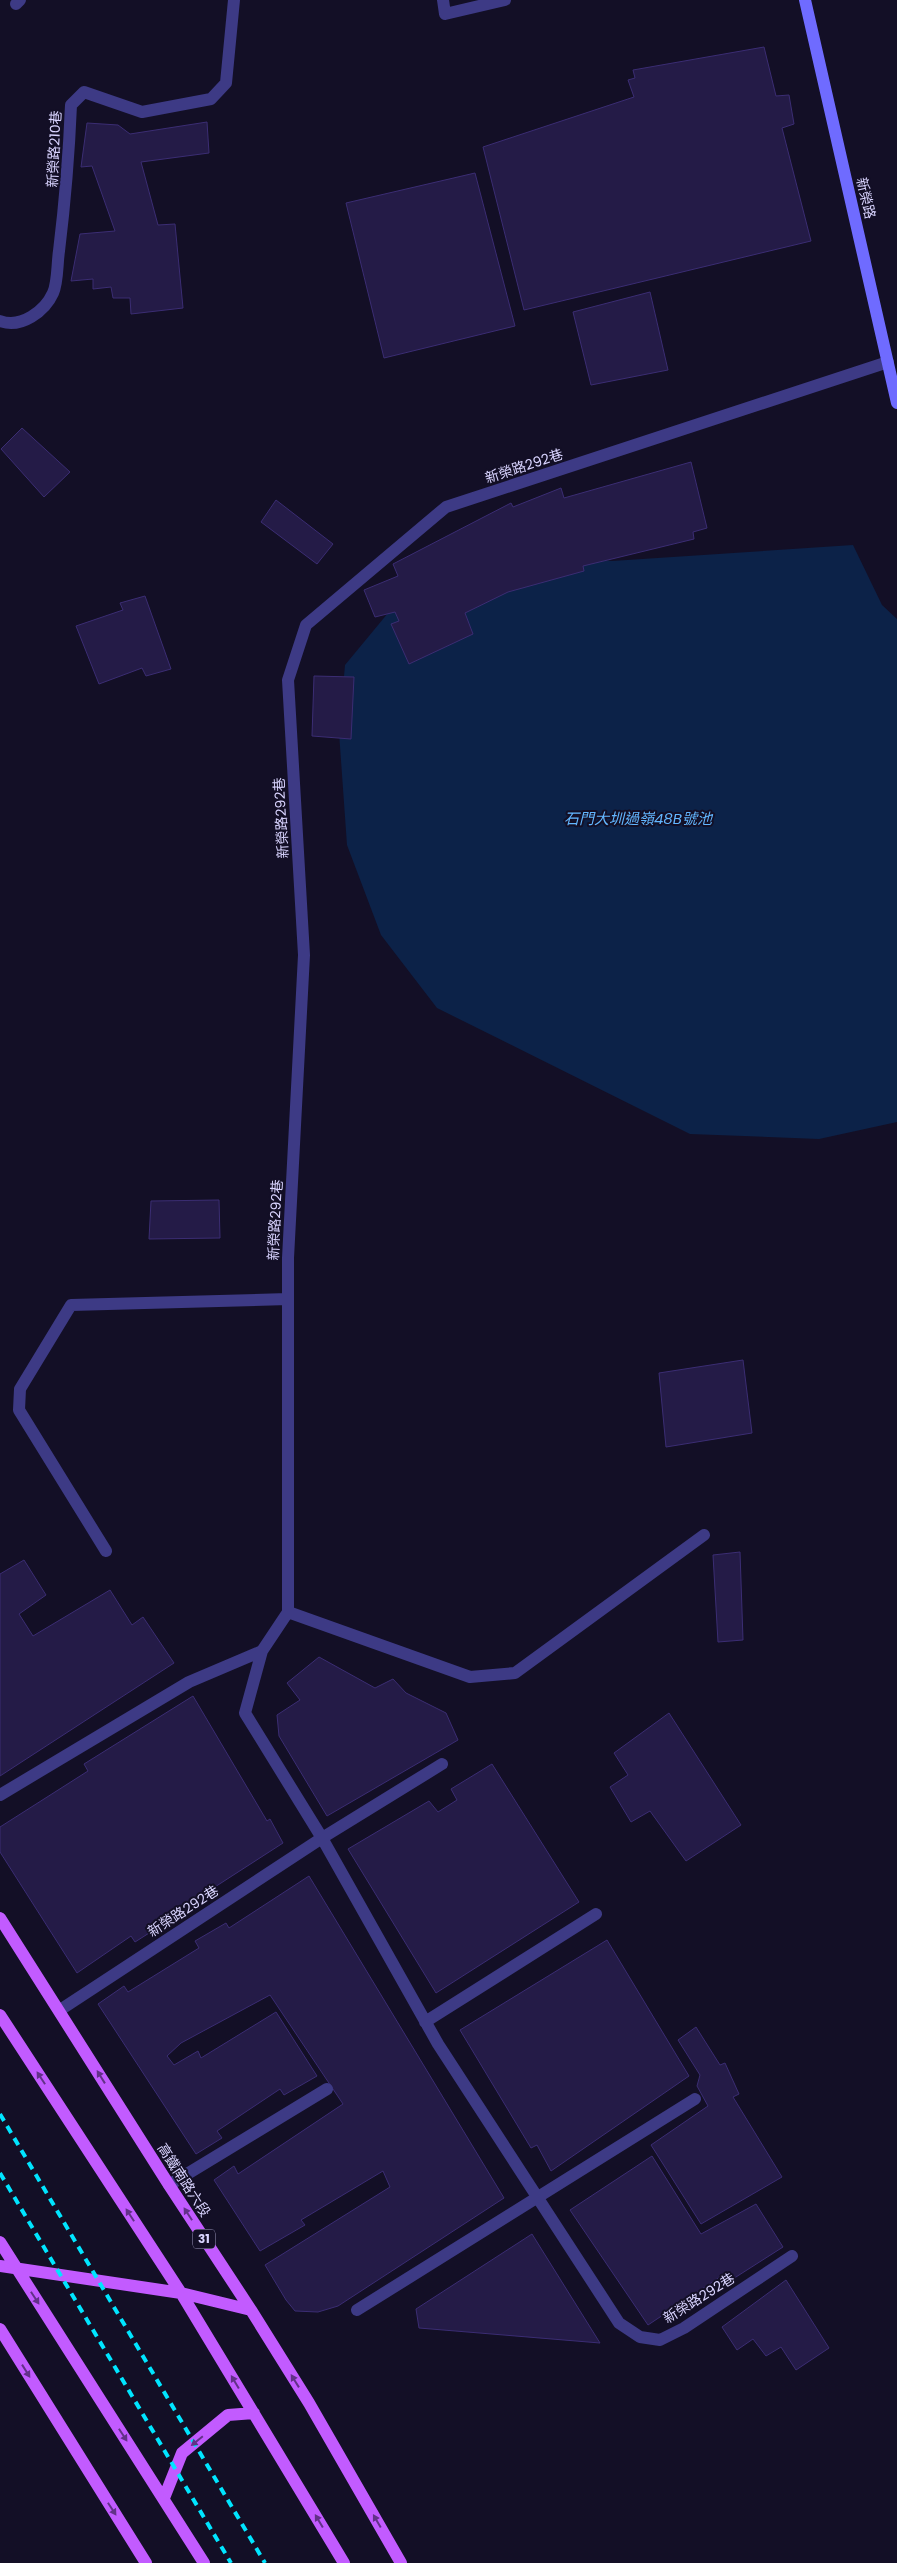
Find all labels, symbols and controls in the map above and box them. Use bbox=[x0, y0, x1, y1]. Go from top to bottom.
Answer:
street label: 新榮路210巷 bbox=[42, 110, 66, 188]
street label: 新榮路 bbox=[852, 175, 880, 221]
street label: 新榮路292巷 bbox=[482, 444, 566, 488]
street label: 新榮路292巷 bbox=[269, 777, 293, 859]
water label: 石門大圳過嶺48B號池 bbox=[564, 808, 714, 829]
street label: 新榮路292巷 bbox=[263, 1179, 287, 1261]
street label: 新榮路292巷 bbox=[144, 1881, 222, 1941]
one-way arrow bbox=[97, 2070, 106, 2084]
one-way arrow bbox=[36, 2072, 46, 2085]
street label: 高鐵南路六段 bbox=[153, 2139, 215, 2221]
one-way arrow bbox=[125, 2208, 135, 2221]
one-way arrow bbox=[183, 2208, 193, 2221]
road number: 31 bbox=[193, 2230, 215, 2248]
street label: 新榮路292巷 bbox=[659, 2268, 739, 2328]
one-way arrow bbox=[31, 2291, 40, 2305]
one-way arrow bbox=[21, 2364, 30, 2377]
one-way arrow bbox=[290, 2374, 299, 2387]
one-way arrow bbox=[230, 2375, 239, 2388]
one-way arrow bbox=[118, 2428, 128, 2442]
one-way arrow bbox=[191, 2435, 204, 2446]
one-way arrow bbox=[107, 2502, 116, 2515]
one-way arrow bbox=[372, 2514, 381, 2527]
one-way arrow bbox=[314, 2515, 323, 2528]

